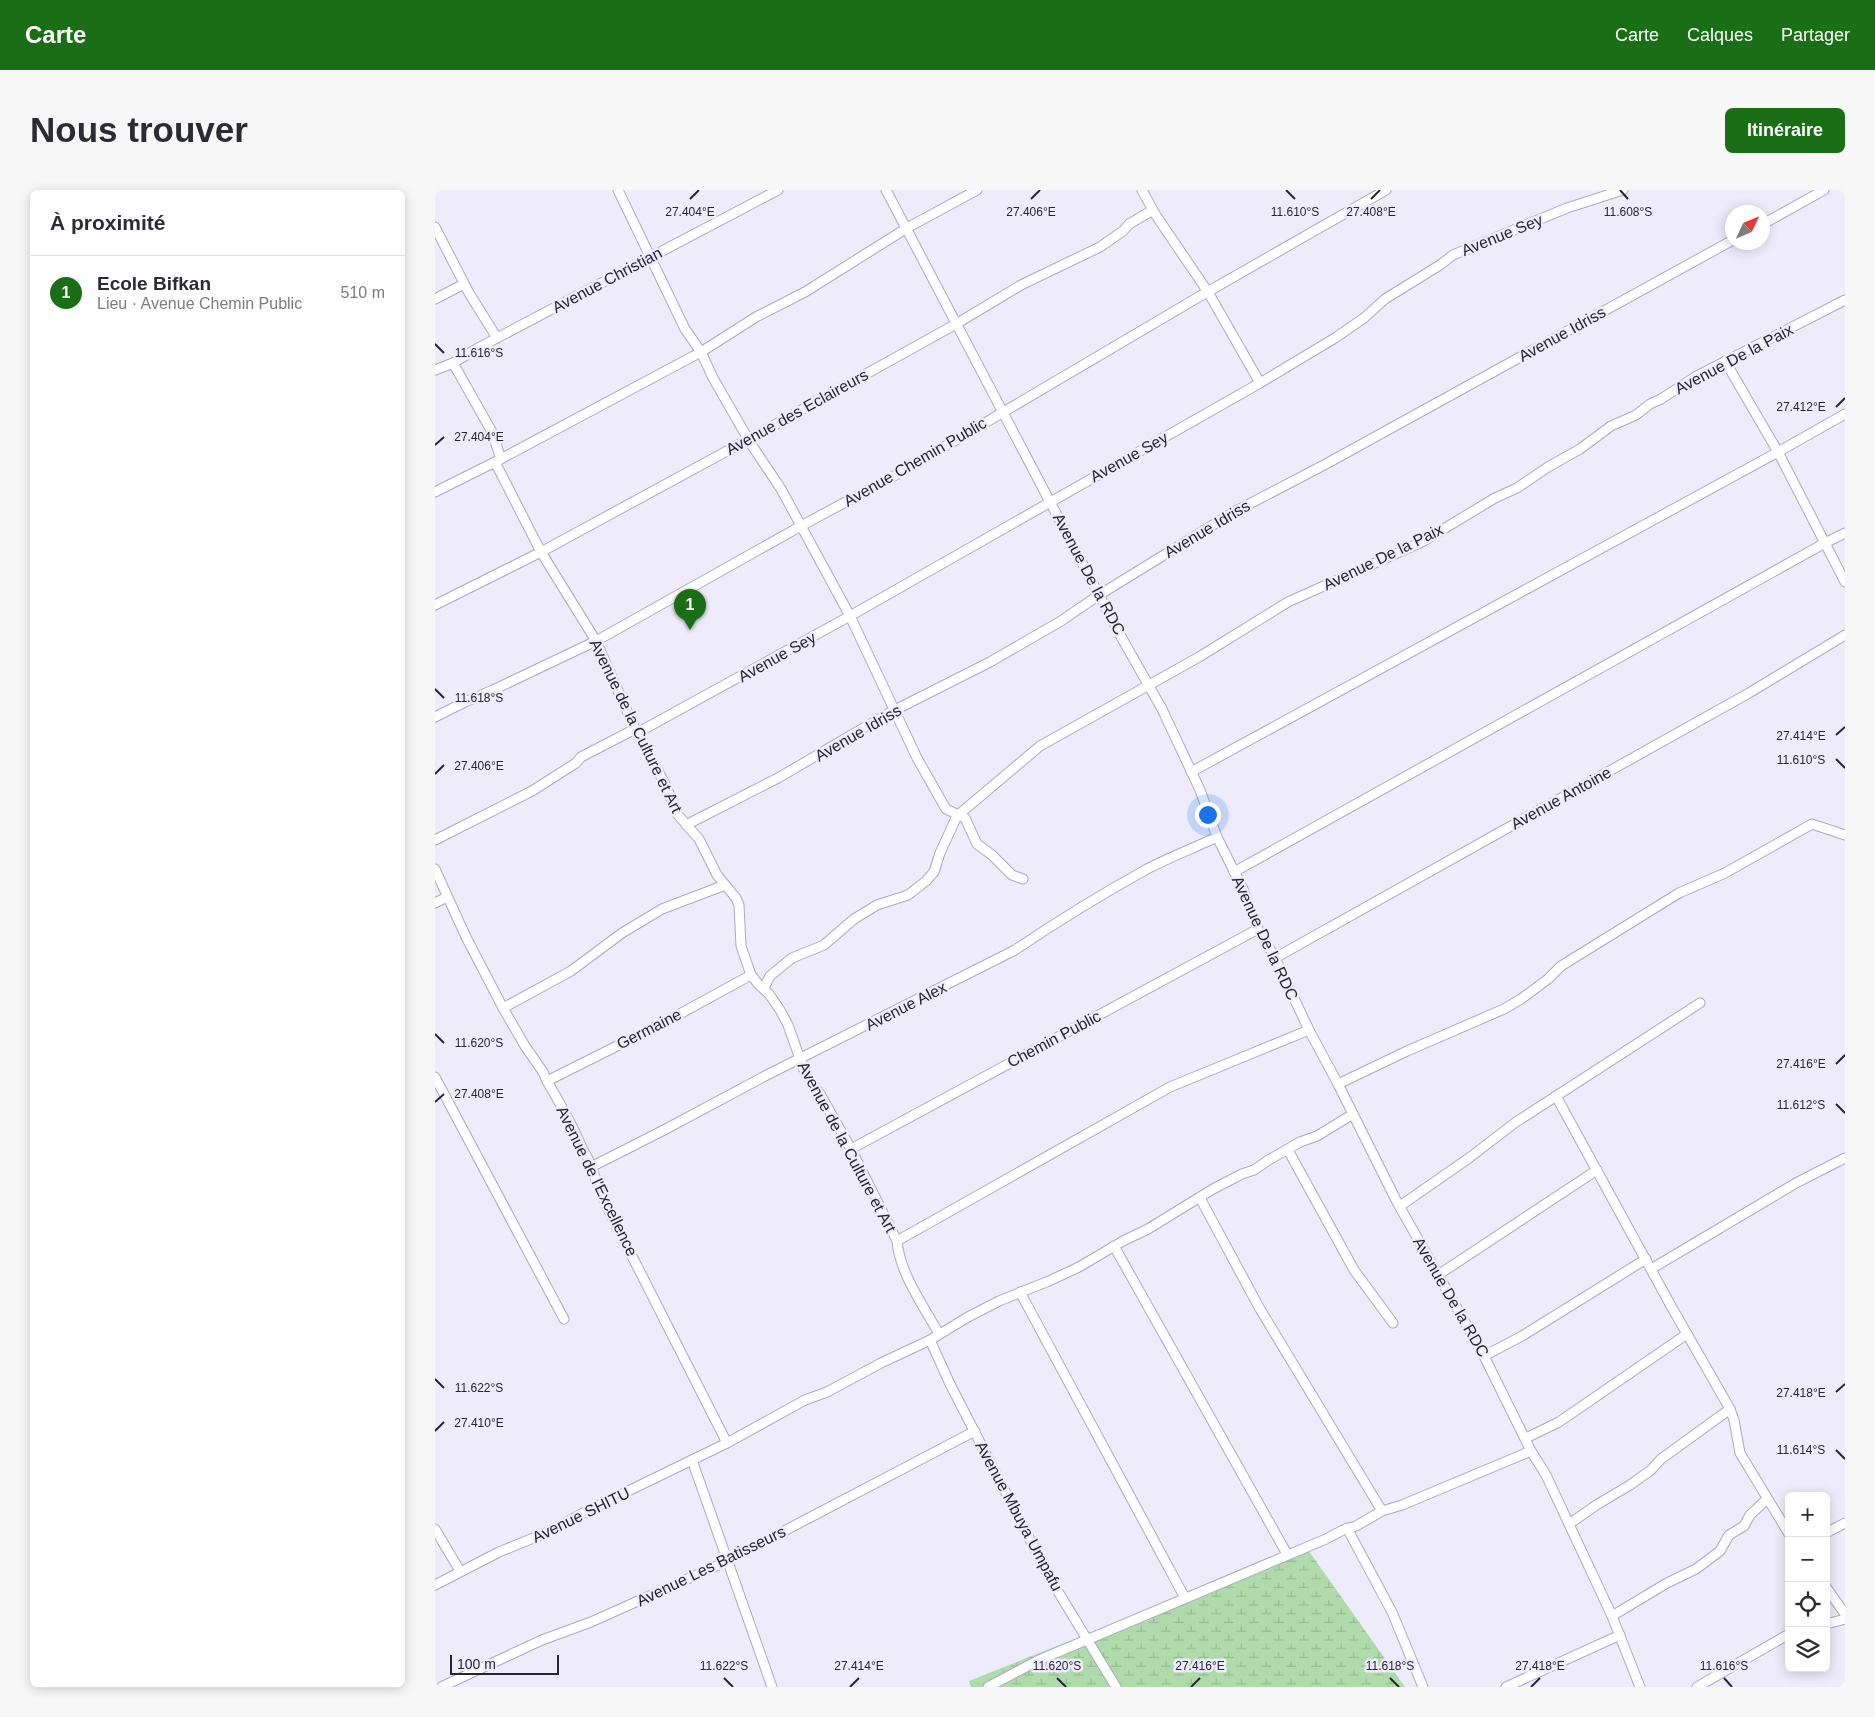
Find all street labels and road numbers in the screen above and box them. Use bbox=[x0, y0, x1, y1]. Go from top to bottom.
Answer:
street label: Avenue Sey bbox=[1459, 211, 1545, 259]
street label: Avenue Christian bbox=[549, 244, 665, 316]
street label: Avenue Idriss bbox=[1516, 303, 1608, 365]
street label: Avenue De la Paix bbox=[1672, 321, 1796, 397]
street label: Avenue des Eclaireurs bbox=[723, 366, 871, 458]
street label: Avenue Chemin Public bbox=[841, 414, 989, 510]
street label: Avenue Sey bbox=[1087, 429, 1171, 485]
street label: Avenue Idriss bbox=[1161, 497, 1253, 561]
street label: Avenue De la RDC bbox=[1050, 510, 1128, 638]
street label: Avenue De la Paix bbox=[1320, 521, 1446, 593]
street label: Avenue Sey bbox=[735, 629, 819, 685]
street label: Avenue de la Culture et Art bbox=[587, 636, 686, 816]
street label: Avenue Idriss bbox=[812, 701, 904, 765]
street label: Avenue Antoine bbox=[1508, 763, 1614, 833]
street label: Avenue De la RDC bbox=[1229, 873, 1301, 1003]
street label: Avenue Alex bbox=[863, 978, 949, 1034]
street label: Germaine bbox=[614, 1005, 684, 1053]
street label: Chemin Public bbox=[1004, 1007, 1104, 1071]
street label: Avenue de la Culture et Art bbox=[795, 1059, 900, 1236]
street label: Avenue de l'Excellence bbox=[553, 1103, 641, 1259]
street label: Avenue De la RDC bbox=[1410, 1234, 1492, 1360]
street label: Avenue Mbuya Umpafu bbox=[972, 1438, 1066, 1594]
street label: Avenue SHITU bbox=[529, 1484, 633, 1546]
street label: Avenue Les Batisseurs bbox=[634, 1523, 788, 1609]

